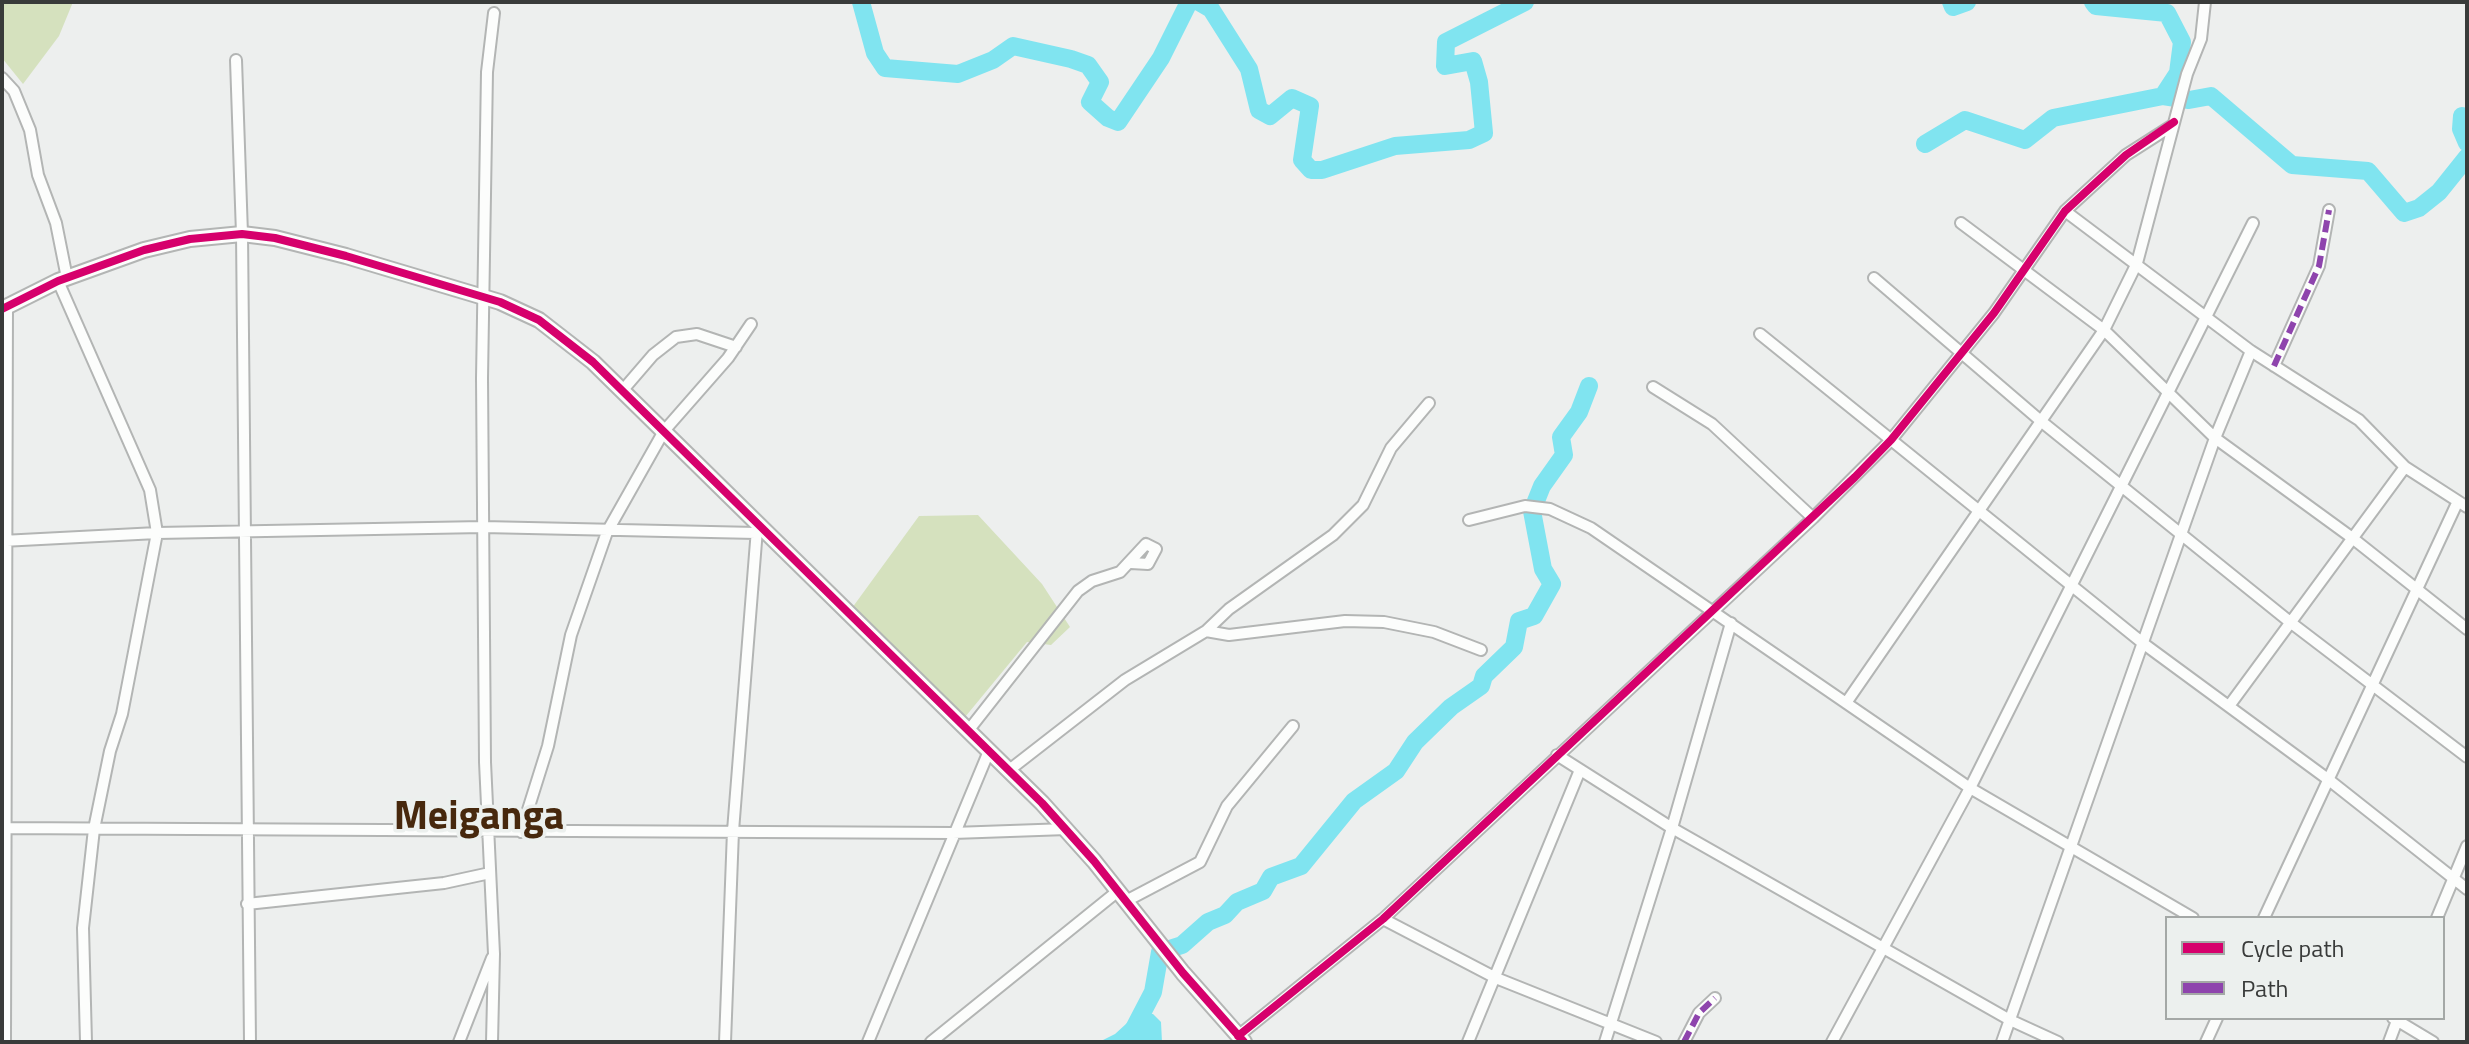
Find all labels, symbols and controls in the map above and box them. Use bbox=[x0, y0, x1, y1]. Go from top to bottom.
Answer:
district label: Meiganga bbox=[394, 795, 564, 843]
legend bbox=[2165, 916, 2445, 1020]
text: Cycle path bbox=[2241, 930, 2344, 966]
text: Path bbox=[2241, 970, 2288, 1006]

